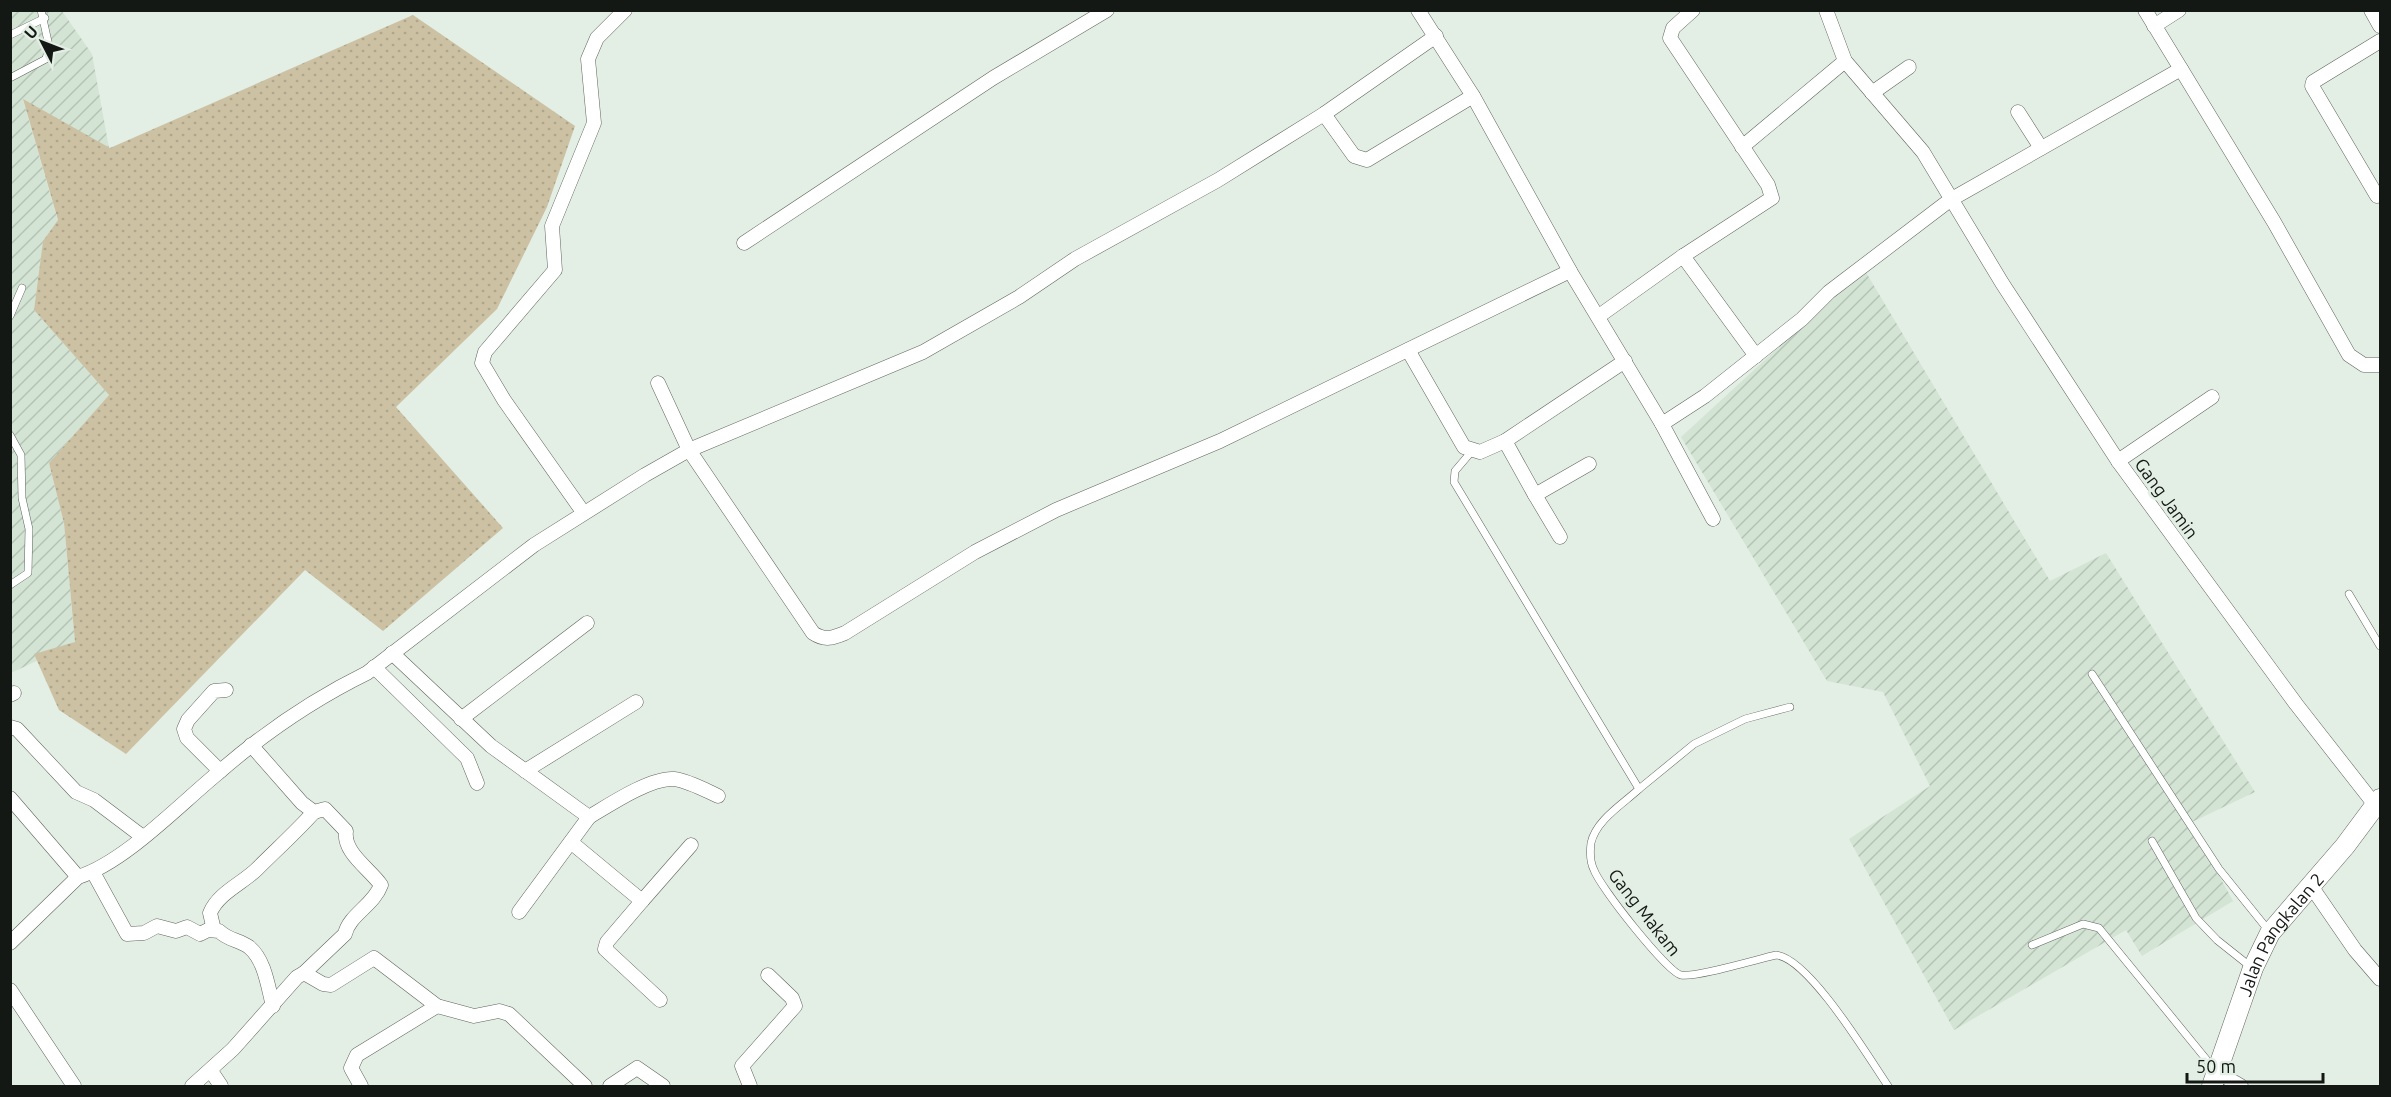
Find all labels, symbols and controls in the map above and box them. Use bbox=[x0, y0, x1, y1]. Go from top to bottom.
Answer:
north arrow bbox=[12, 12, 72, 72]
text: U bbox=[20, 22, 41, 42]
street label: Gang Jamin bbox=[2131, 454, 2203, 542]
street label: Gang Makam bbox=[1605, 865, 1685, 959]
street label: Jalan Pangkalan 2 bbox=[2234, 869, 2327, 999]
scale bar bbox=[2187, 1046, 2324, 1084]
text: 50 m bbox=[2196, 1056, 2236, 1076]

